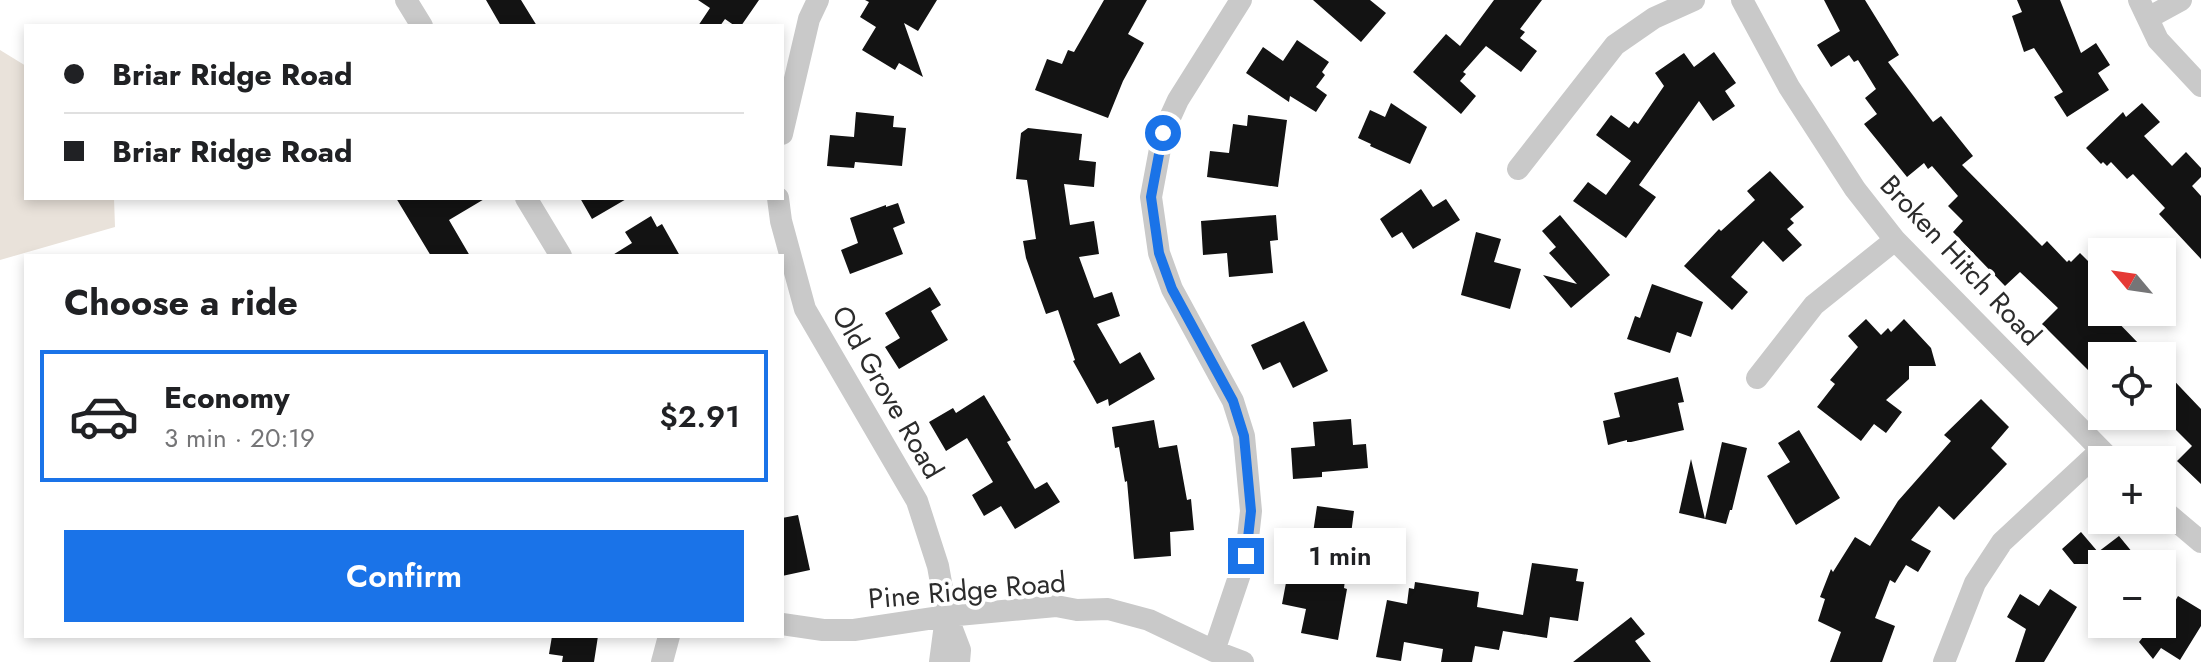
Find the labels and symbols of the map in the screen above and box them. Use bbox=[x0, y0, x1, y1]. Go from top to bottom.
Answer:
route start bbox=[1145, 115, 1181, 151]
street label: Broken Hitch Road bbox=[1870, 166, 2051, 355]
north arrow bbox=[2088, 238, 2176, 326]
street label: Old Grove Road bbox=[821, 298, 954, 486]
callout: 1 min bbox=[1274, 528, 1406, 584]
route end bbox=[1228, 538, 1264, 574]
street label: Pine Ridge Road bbox=[867, 561, 1068, 620]

